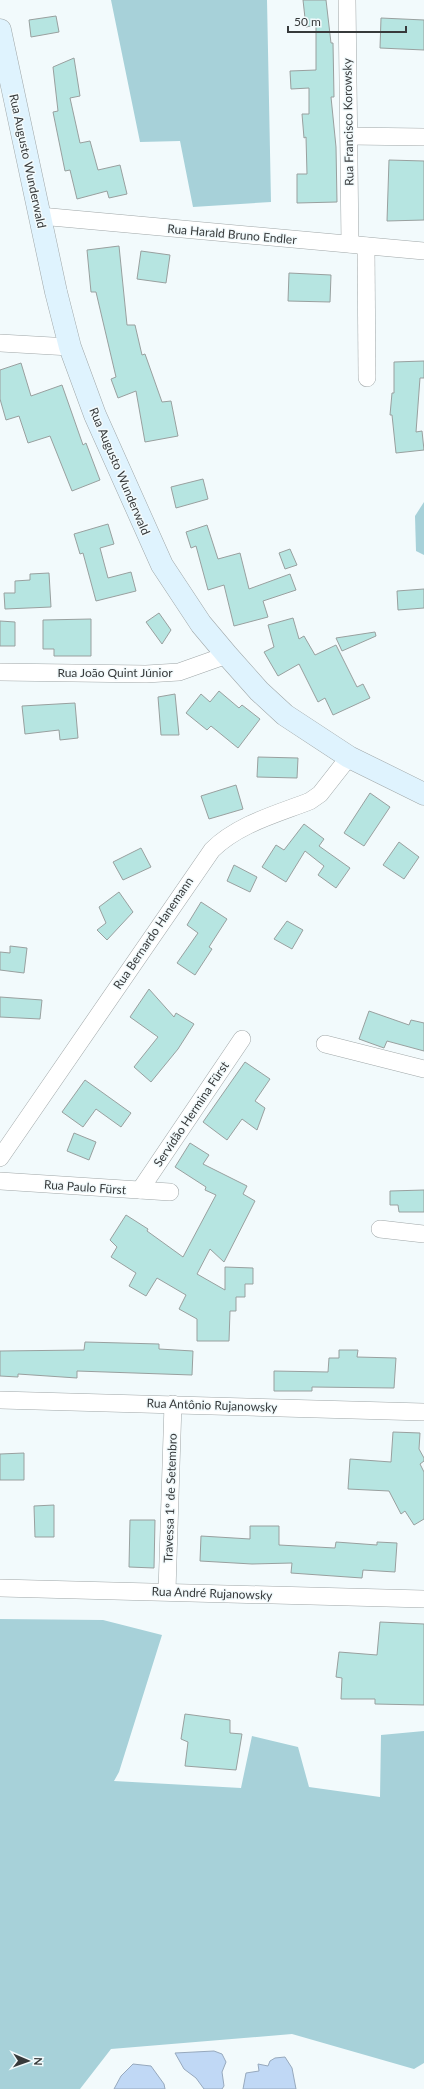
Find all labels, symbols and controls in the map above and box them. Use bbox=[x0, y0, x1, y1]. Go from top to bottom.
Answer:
scale bar bbox=[288, 8, 406, 34]
text: 50 m bbox=[294, 14, 321, 29]
street label: Rua Francisco Korowsky bbox=[339, 57, 357, 186]
street label: Rua Augusto Wunderwald bbox=[6, 92, 50, 230]
street label: Rua Harald Bruno Endler bbox=[167, 221, 298, 247]
street label: Rua Augusto Wunderwald bbox=[86, 405, 154, 537]
street label: Rua João Quint Júnior bbox=[57, 665, 173, 680]
street label: Rua Bernardo Hanemann bbox=[110, 874, 196, 992]
street label: Servidão Hermina Fürst bbox=[150, 1058, 232, 1170]
street label: Rua Paulo Fürst bbox=[43, 1177, 127, 1197]
street label: Rua Antônio Rujanowsky bbox=[146, 1395, 278, 1415]
street label: Travessa 1º de Setembro bbox=[160, 1433, 180, 1563]
street label: Rua André Rujanowsky bbox=[151, 1583, 273, 1603]
north arrow bbox=[8, 2041, 48, 2081]
text: N bbox=[32, 2057, 45, 2066]

